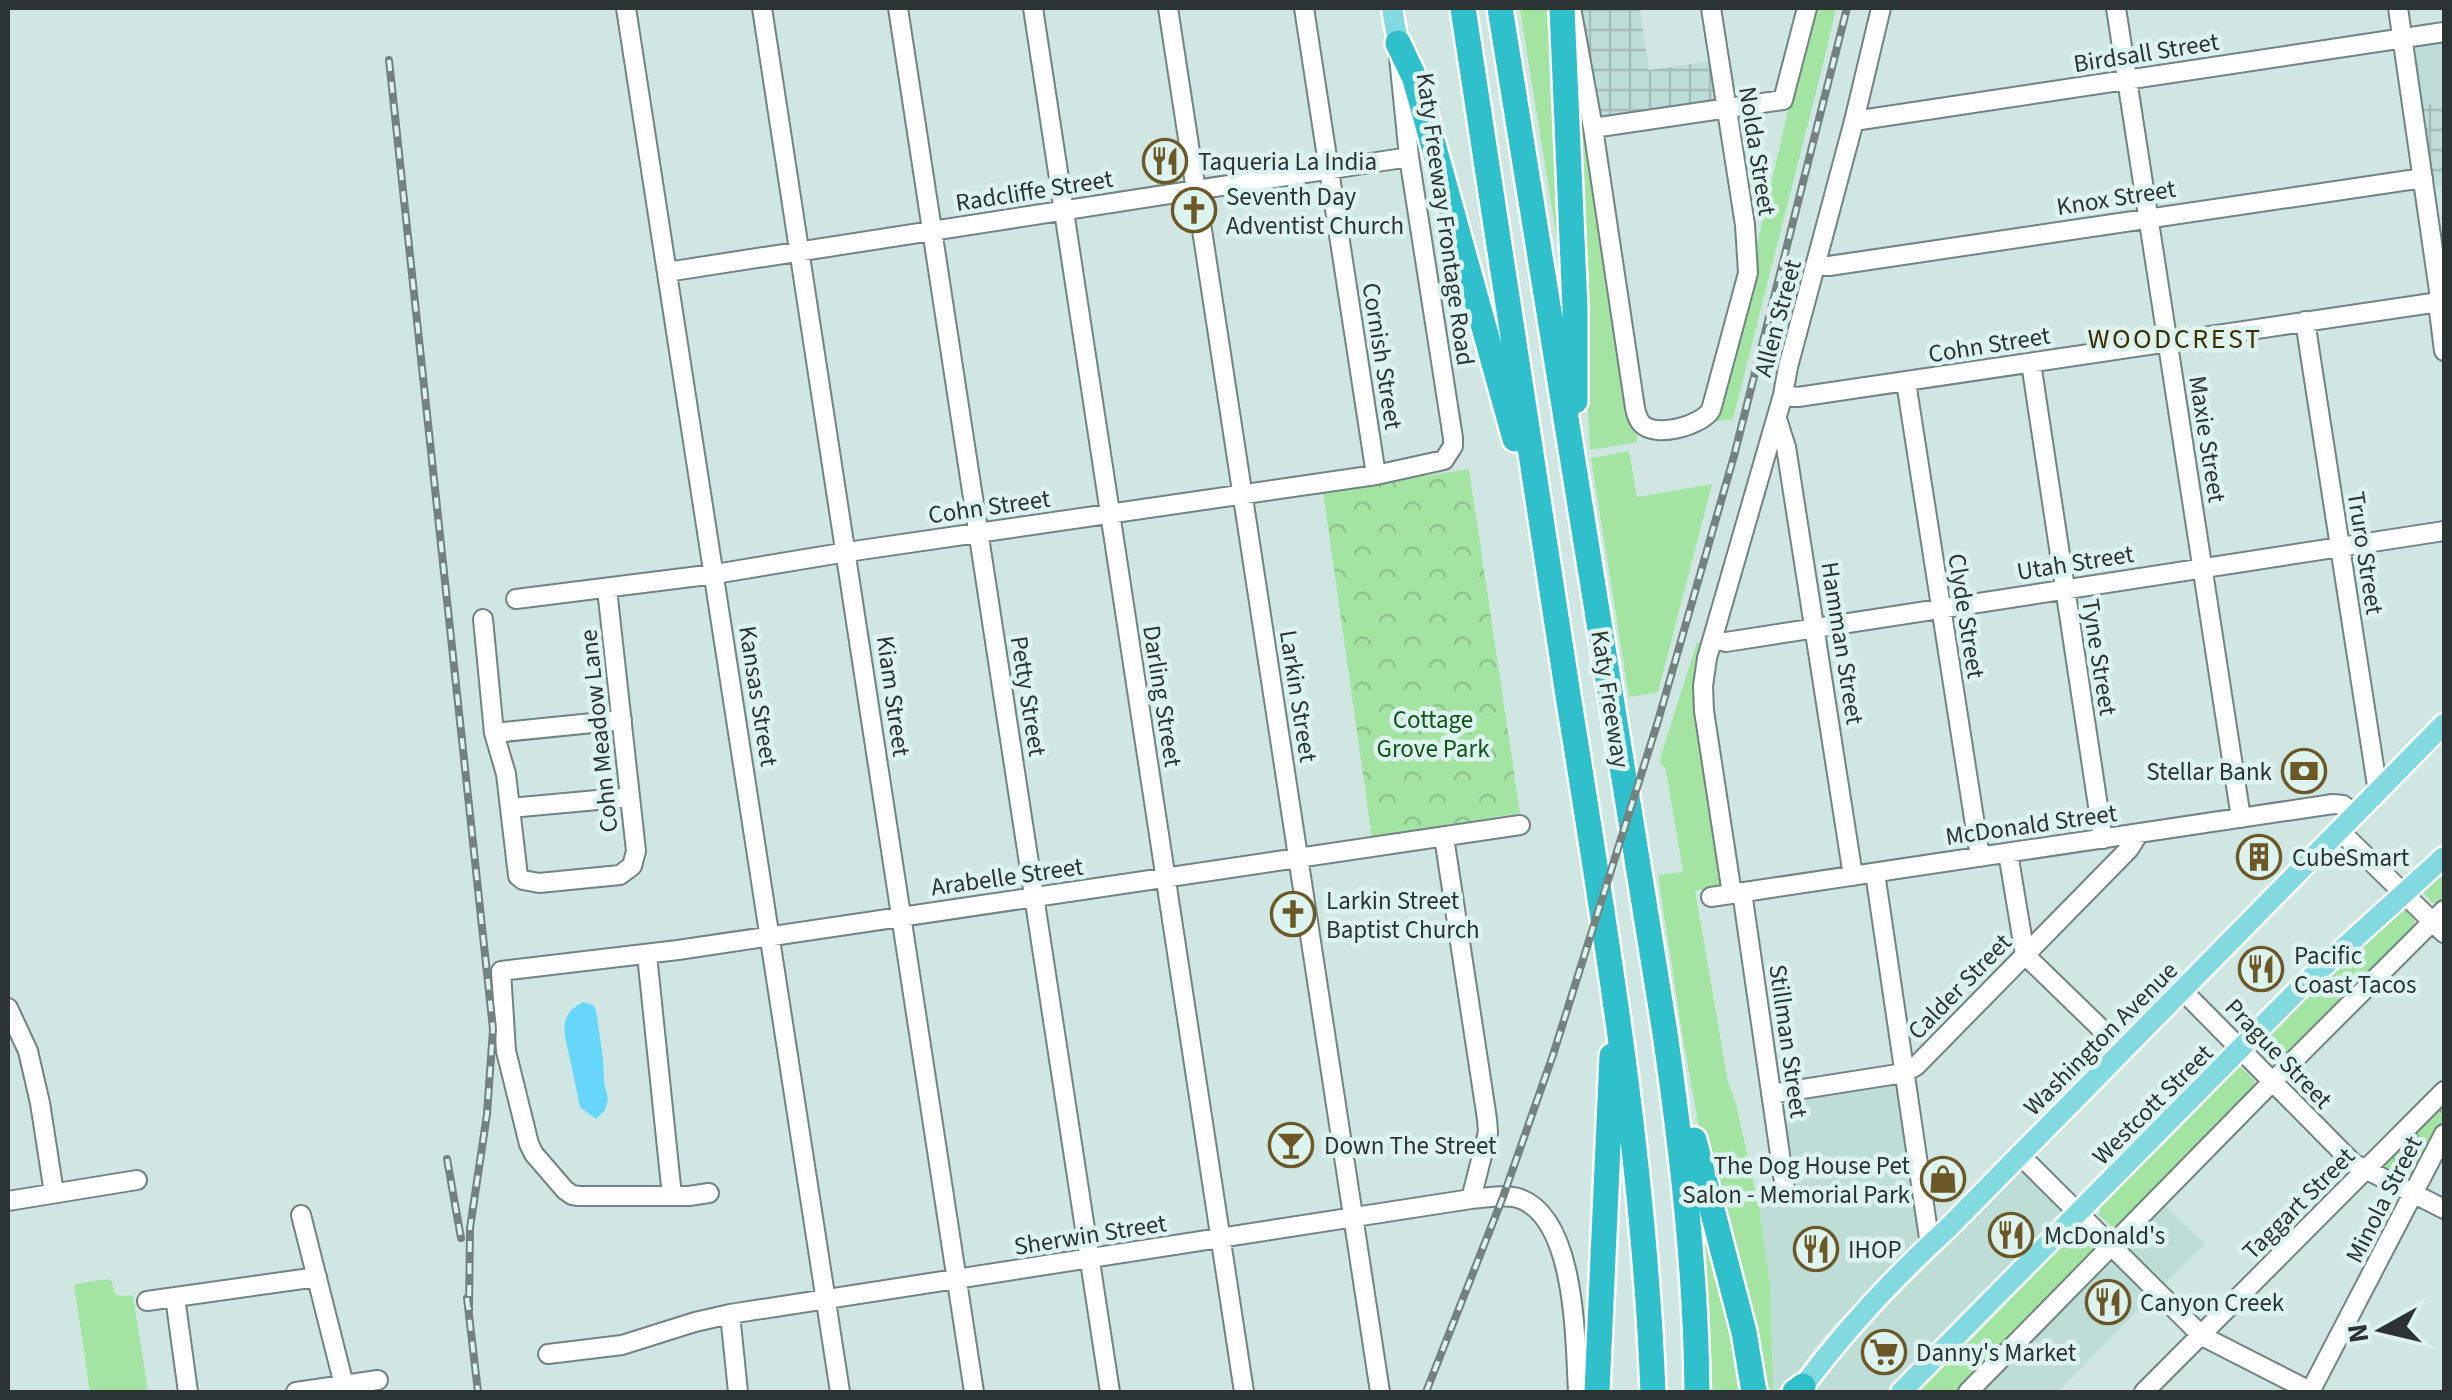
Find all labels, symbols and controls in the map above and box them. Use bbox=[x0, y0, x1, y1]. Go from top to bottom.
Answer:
street label: Birdsall Street bbox=[2071, 24, 2222, 82]
street label: Katy Freeway Frontage Road bbox=[1407, 70, 1483, 368]
street label: Nolda Street bbox=[1729, 84, 1785, 219]
restaurant icon: Taqueria La India bbox=[1142, 138, 1188, 184]
place label: Taqueria La India bbox=[1198, 144, 1377, 180]
street label: Radcliffe Street bbox=[953, 161, 1116, 221]
street label: Knox Street bbox=[2054, 171, 2179, 225]
place label: Seventh Day Adventist Church bbox=[1226, 179, 1404, 244]
church icon: Seventh Day Adventist Church bbox=[1171, 187, 1217, 233]
street label: Allen Street bbox=[1745, 255, 1811, 381]
street label: Cornish Street bbox=[1353, 280, 1411, 433]
street label: Cohn Street bbox=[1926, 318, 2053, 372]
district label: WOODCREST bbox=[2088, 319, 2262, 359]
street label: Maxie Street bbox=[2179, 373, 2235, 506]
street label: Cohn Street bbox=[926, 481, 1053, 533]
street label: Truro Street bbox=[2338, 489, 2393, 618]
street label: Utah Street bbox=[2014, 536, 2137, 590]
street label: Clyde Street bbox=[1938, 551, 1994, 682]
street label: Hamman Street bbox=[1811, 559, 1873, 728]
street label: Tyne Street bbox=[2072, 596, 2126, 719]
street label: Kansas Street bbox=[729, 623, 787, 770]
street label: Darling Street bbox=[1133, 623, 1191, 770]
street label: Cohn Meadow Lane bbox=[570, 628, 628, 834]
street label: Larkin Street bbox=[1270, 628, 1326, 765]
street label: Katy Freeway bbox=[1581, 628, 1639, 771]
street label: Kiam Street bbox=[867, 633, 919, 759]
street label: Petty Street bbox=[1001, 633, 1055, 759]
park label: Cottage Grove Park bbox=[1376, 702, 1490, 767]
bank icon: Stellar Bank bbox=[2281, 748, 2327, 794]
place label: Stellar Bank bbox=[2146, 754, 2273, 790]
street label: McDonald Street bbox=[1943, 795, 2120, 855]
building icon: CubeSmart bbox=[2236, 834, 2282, 880]
place label: CubeSmart bbox=[2292, 840, 2410, 876]
street label: Arabelle Street bbox=[929, 848, 1086, 905]
place label: Larkin Street Baptist Church bbox=[1326, 883, 1480, 948]
church icon: Larkin Street Baptist Church bbox=[1270, 891, 1316, 937]
street label: Calder Street bbox=[1900, 925, 2020, 1048]
place label: Pacific Coast Tacos bbox=[2294, 938, 2417, 1003]
restaurant icon: Pacific Coast Tacos bbox=[2238, 946, 2284, 992]
street label: Washington Avenue bbox=[2015, 953, 2186, 1124]
street label: Stillman Street bbox=[1759, 962, 1817, 1121]
street label: Prague Street bbox=[2216, 990, 2341, 1117]
street label: Westcott Street bbox=[2084, 1036, 2222, 1173]
bar icon: Down The Street bbox=[1268, 1122, 1314, 1168]
place label: Down The Street bbox=[1324, 1128, 1497, 1164]
street label: Minola Street bbox=[2336, 1129, 2432, 1269]
street label: Taggart Street bbox=[2234, 1139, 2364, 1268]
place label: The Dog House Pet Salon - Memorial Park bbox=[1682, 1148, 1911, 1213]
shop icon: The Dog House Pet Salon - Memorial Park bbox=[1920, 1156, 1966, 1202]
street label: Sherwin Street bbox=[1011, 1205, 1170, 1265]
restaurant icon: McDonald's bbox=[1988, 1212, 2034, 1258]
place label: McDonald's bbox=[2044, 1218, 2165, 1254]
restaurant icon: IHOP bbox=[1793, 1226, 1839, 1272]
place label: IHOP bbox=[1848, 1232, 1902, 1268]
restaurant icon: Canyon Creek bbox=[2085, 1279, 2131, 1325]
north arrow bbox=[2332, 1280, 2432, 1380]
place label: Canyon Creek bbox=[2140, 1285, 2285, 1321]
text: N bbox=[2337, 1321, 2379, 1345]
supermarket icon: Danny's Market bbox=[1861, 1329, 1907, 1375]
place label: Danny's Market bbox=[1916, 1335, 2077, 1371]

